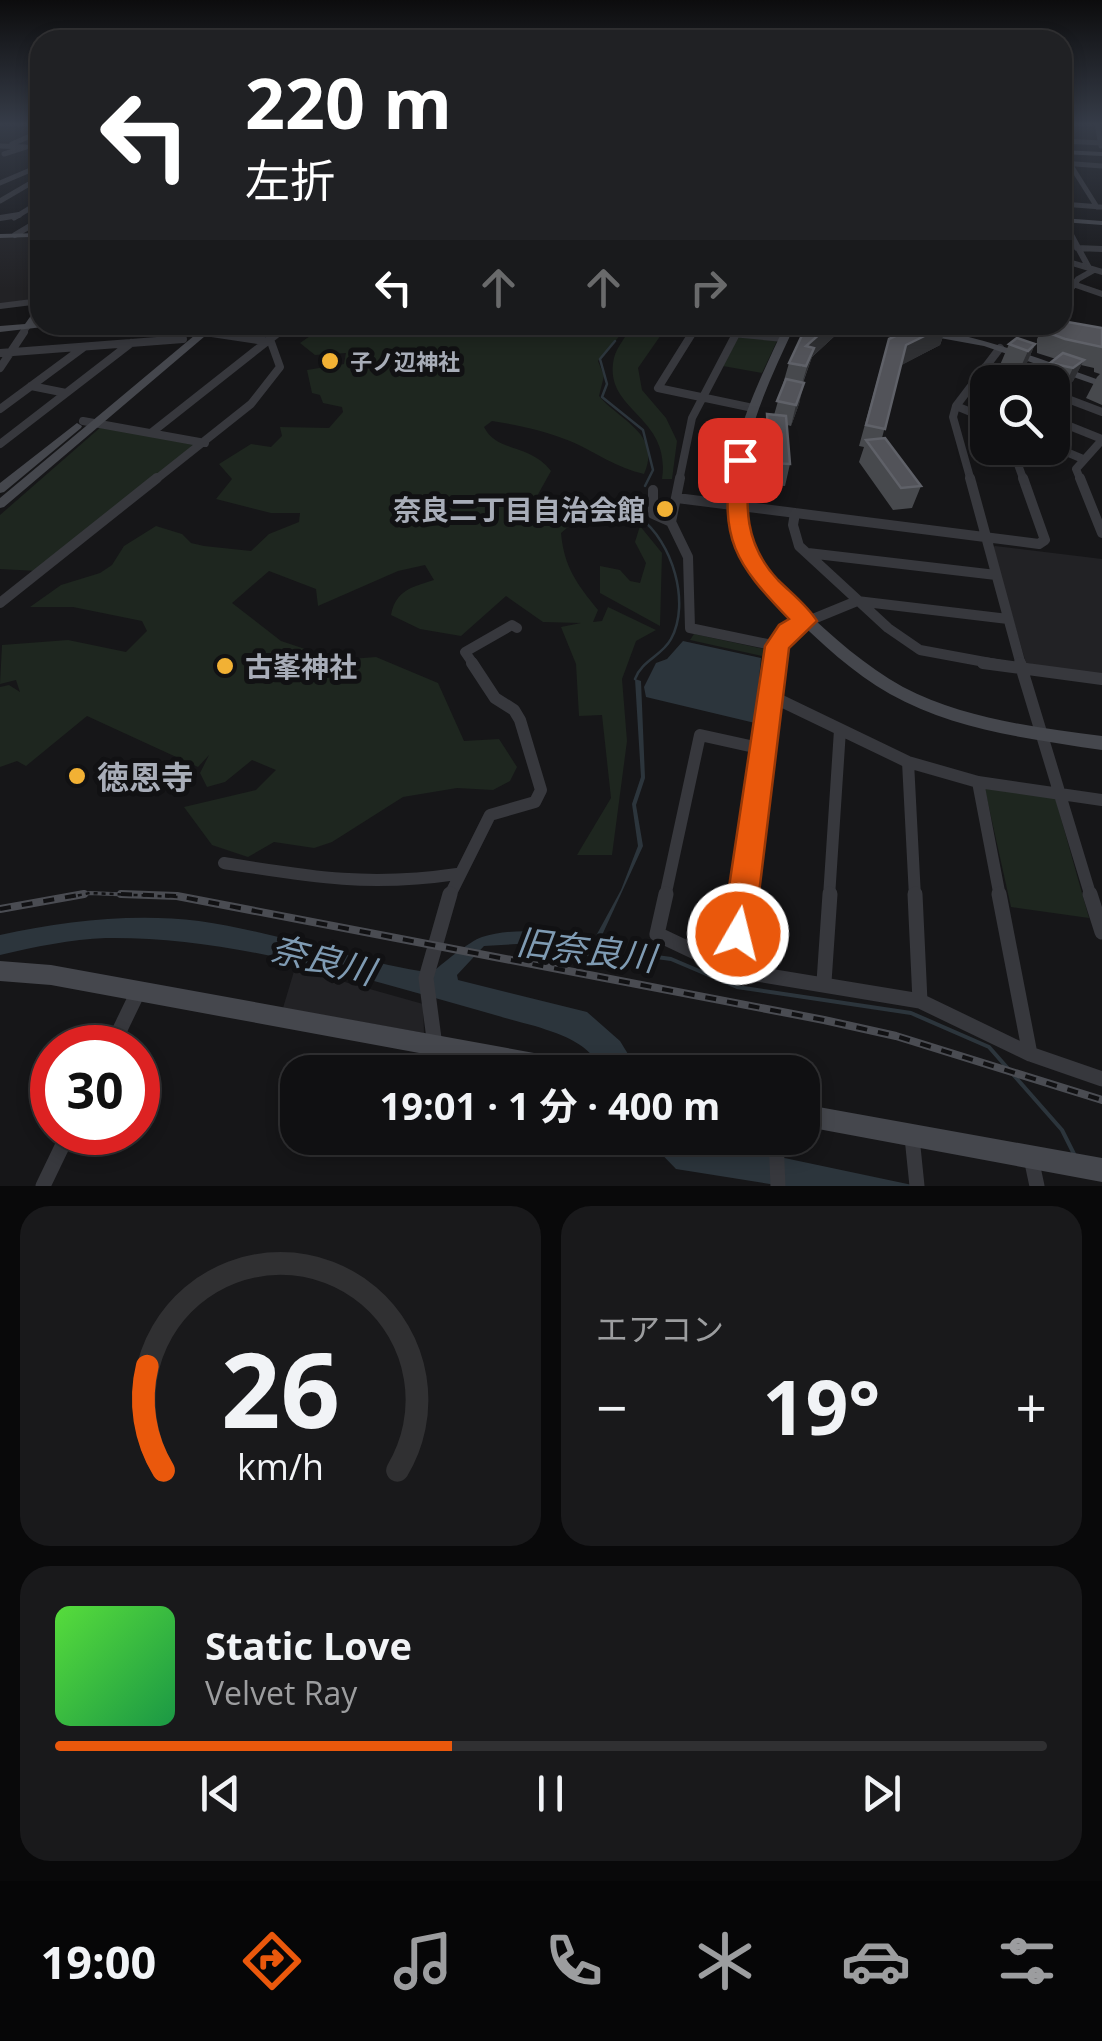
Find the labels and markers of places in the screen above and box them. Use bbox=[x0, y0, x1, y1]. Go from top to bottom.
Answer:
place label: 子ノ辺神社 bbox=[350, 346, 460, 376]
marker: 子ノ辺神社 bbox=[319, 350, 341, 372]
pin bbox=[698, 418, 783, 503]
place label: 奈良二丁目自治会館 bbox=[393, 490, 645, 528]
marker: 奈良二丁目自治会館 bbox=[654, 498, 676, 520]
place label: 古峯神社 bbox=[245, 647, 357, 685]
marker: 古峯神社 bbox=[214, 655, 236, 677]
place label: 徳恩寺 bbox=[97, 755, 193, 798]
marker: 徳恩寺 bbox=[66, 765, 88, 787]

